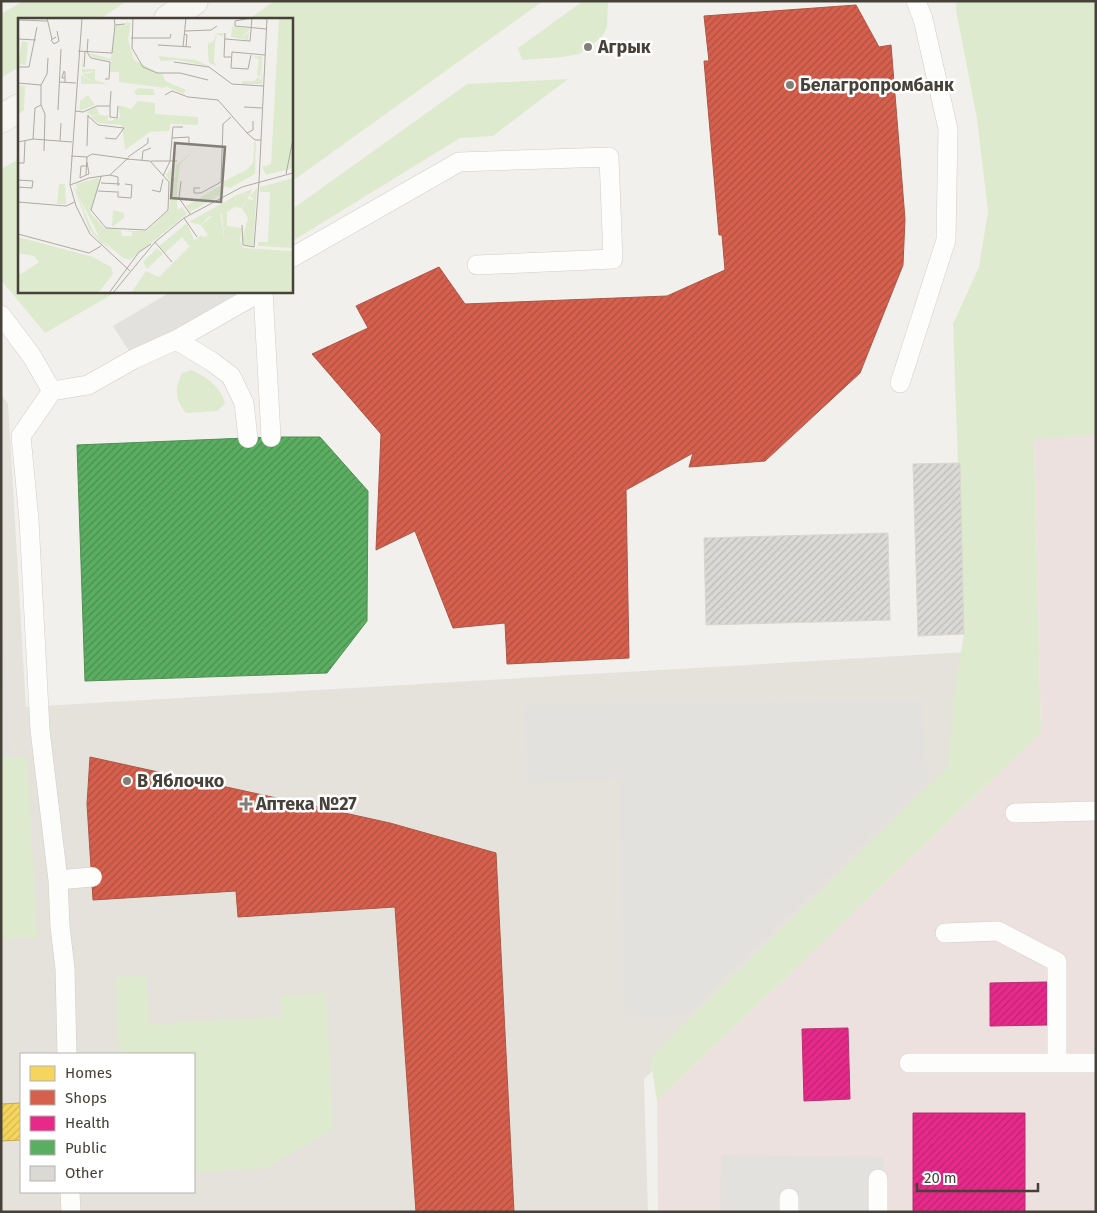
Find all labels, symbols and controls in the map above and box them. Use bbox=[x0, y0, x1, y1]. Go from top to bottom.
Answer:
inset map bbox=[18, 18, 292, 292]
place label: Агрык bbox=[597, 36, 651, 58]
marker: Агрык bbox=[582, 41, 594, 53]
place label: Белагропромбанк bbox=[800, 74, 954, 96]
marker: Белагропромбанк bbox=[784, 79, 796, 91]
place label: В Яблочко bbox=[137, 770, 224, 792]
marker: В Яблочко bbox=[121, 775, 133, 787]
place label: Аптека №27 bbox=[255, 793, 357, 815]
marker: Аптека №27 bbox=[240, 798, 252, 810]
legend bbox=[20, 1053, 195, 1193]
text: Homes bbox=[65, 1064, 112, 1082]
text: Shops bbox=[65, 1089, 107, 1107]
text: Health bbox=[65, 1114, 110, 1132]
text: Public bbox=[65, 1139, 107, 1157]
scale bar bbox=[917, 1160, 1038, 1192]
text: Other bbox=[65, 1164, 104, 1182]
text: 20 m bbox=[924, 1169, 957, 1187]

